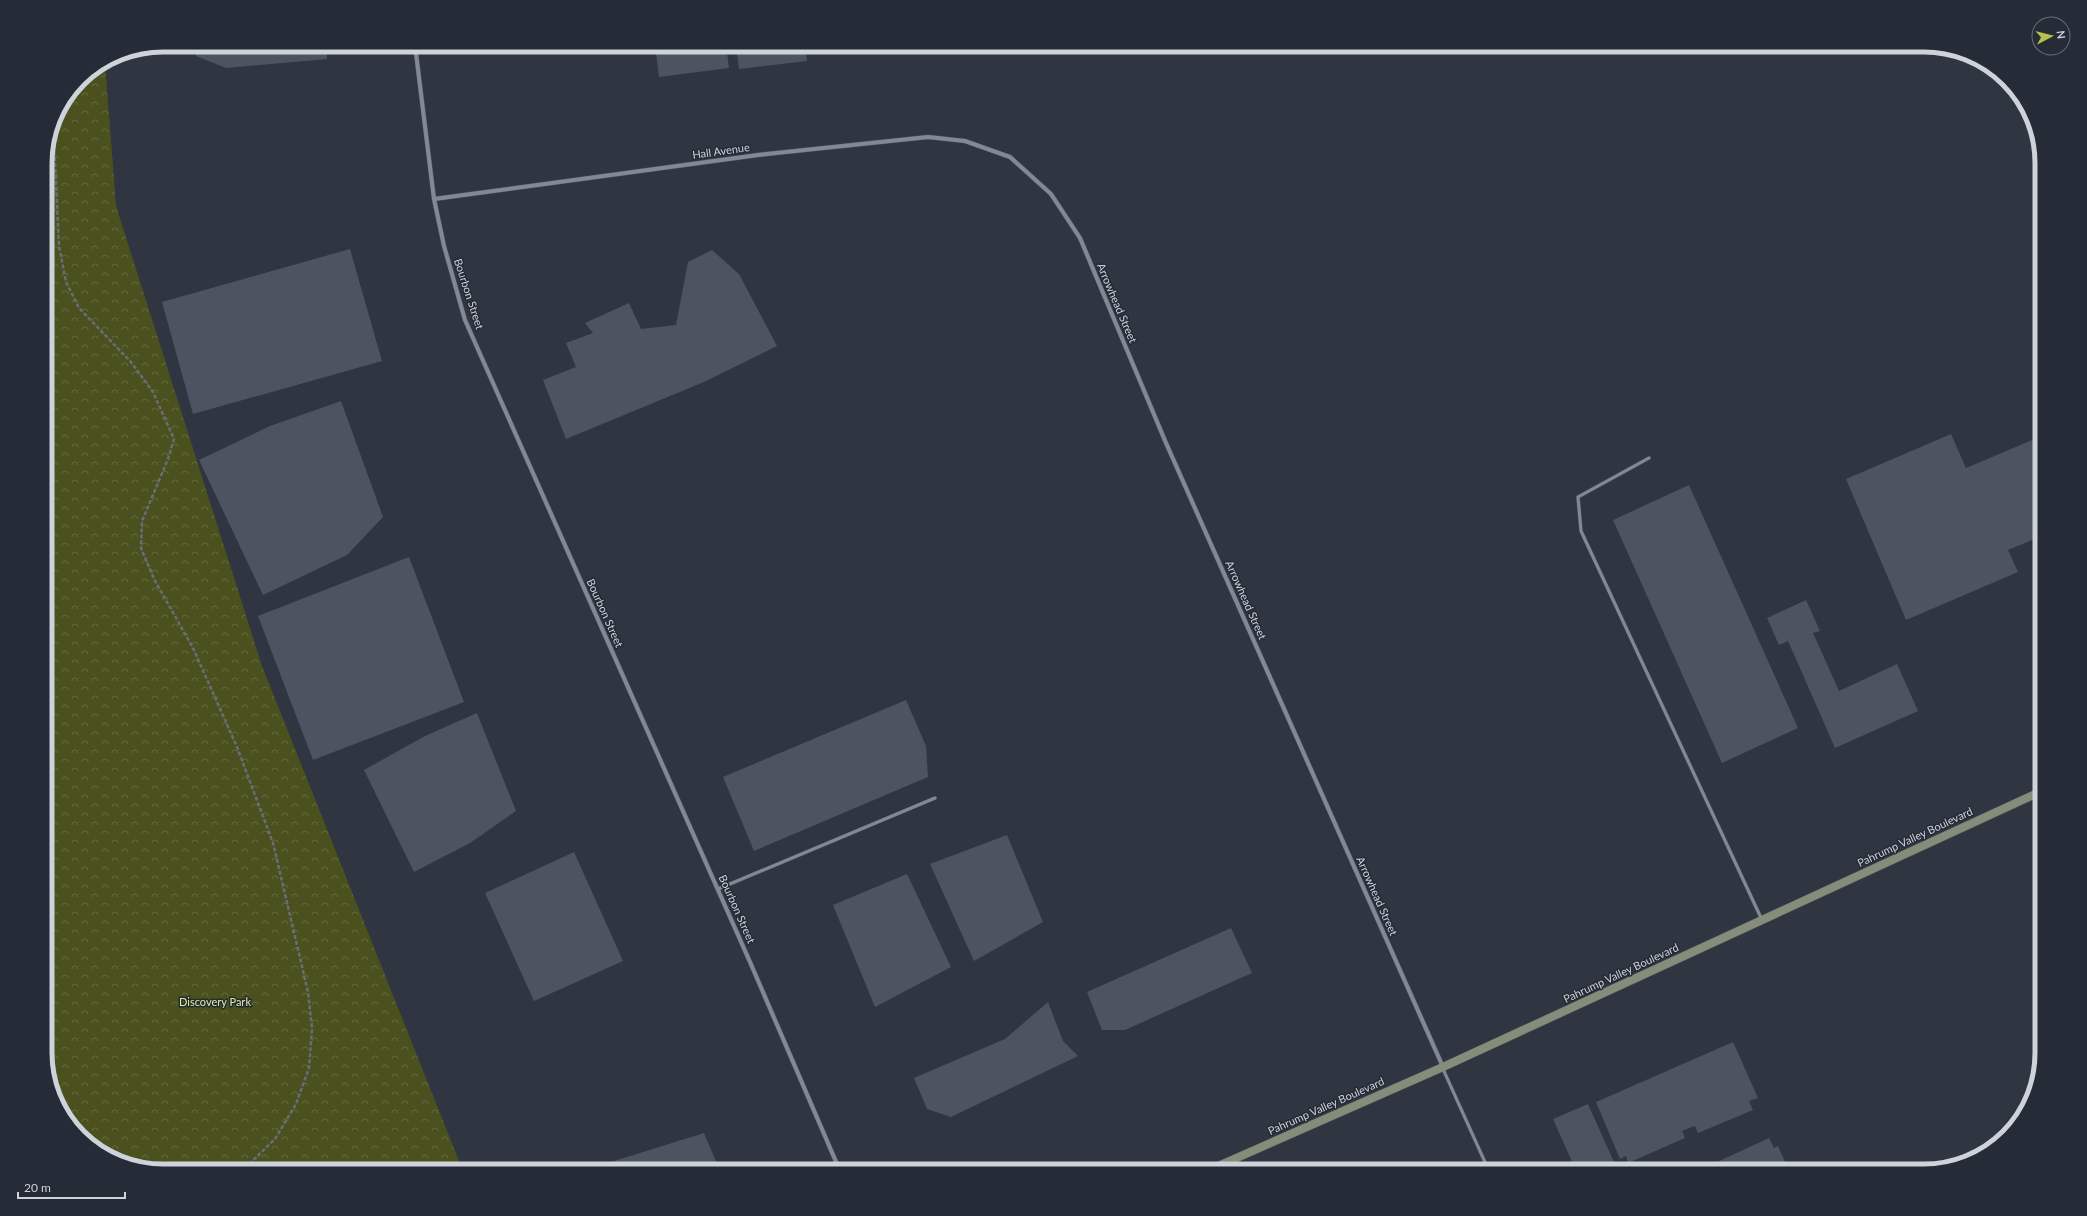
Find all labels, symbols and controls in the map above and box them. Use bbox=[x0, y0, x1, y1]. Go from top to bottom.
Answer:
north arrow bbox=[2031, 16, 2071, 56]
text: N bbox=[2054, 30, 2068, 40]
street label: Hall Avenue bbox=[691, 140, 751, 161]
street label: Bourbon Street bbox=[452, 257, 487, 331]
street label: Arrowhead Street bbox=[1095, 261, 1140, 345]
street label: Arrowhead Street bbox=[1223, 558, 1270, 641]
street label: Bourbon Street bbox=[585, 576, 626, 649]
street label: Pahrump Valley Boulevard bbox=[1855, 804, 1974, 869]
street label: Arrowhead Street bbox=[1354, 854, 1401, 937]
street label: Bourbon Street bbox=[717, 872, 758, 945]
street label: Pahrump Valley Boulevard bbox=[1561, 940, 1680, 1005]
park label: Discovery Park bbox=[179, 995, 251, 1008]
street label: Pahrump Valley Boulevard bbox=[1266, 1074, 1386, 1137]
scale bar bbox=[18, 1174, 125, 1200]
text: 20 m bbox=[24, 1180, 51, 1195]

